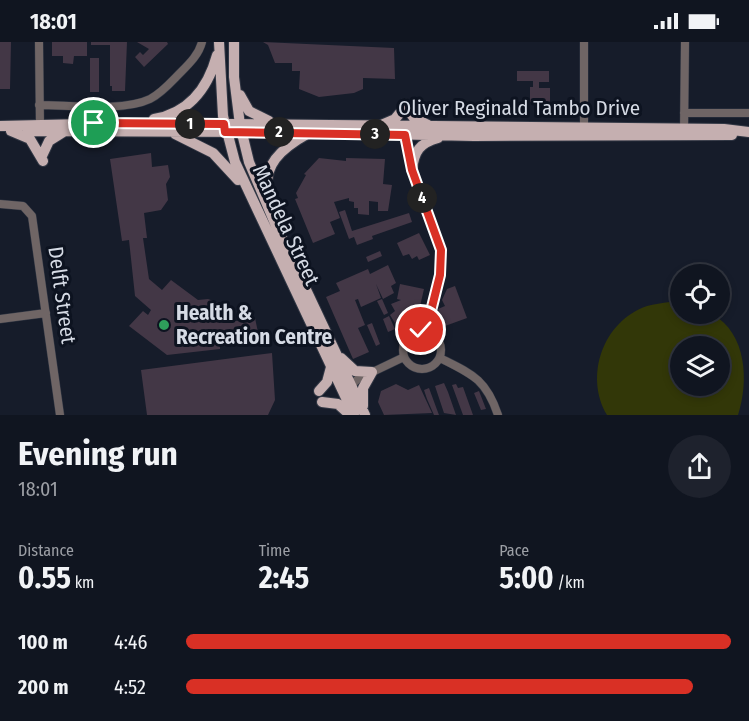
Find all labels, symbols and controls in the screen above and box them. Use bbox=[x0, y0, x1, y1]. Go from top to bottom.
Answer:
text: 18:01 bbox=[30, 8, 77, 35]
street label: Oliver Reginald Tambo Drive bbox=[398, 95, 640, 121]
pin bbox=[68, 97, 119, 148]
icon: arrive bbox=[77, 106, 110, 139]
pin: 1 bbox=[175, 109, 205, 139]
text: 1 bbox=[187, 114, 193, 133]
pin: 2 bbox=[264, 117, 294, 147]
pin: 3 bbox=[360, 119, 390, 149]
text: 2 bbox=[275, 122, 283, 141]
text: 3 bbox=[371, 124, 379, 143]
street label: Mandela Street bbox=[247, 160, 325, 290]
pin: 4 bbox=[407, 183, 437, 213]
text: 4 bbox=[418, 188, 426, 207]
street label: Delft Street bbox=[42, 245, 82, 345]
map controls bbox=[670, 264, 730, 396]
button: locate bbox=[670, 264, 730, 324]
place label: Health & Recreation Centre bbox=[176, 300, 332, 350]
pin bbox=[395, 304, 446, 355]
icon: check bbox=[404, 313, 437, 346]
marker: Health & Recreation Centre bbox=[157, 318, 171, 332]
button: layers bbox=[670, 336, 730, 396]
text: Evening run bbox=[18, 434, 178, 474]
button: share bbox=[668, 435, 731, 498]
text: 18:01 bbox=[18, 477, 58, 501]
text: Distance bbox=[18, 541, 74, 560]
text: Time bbox=[259, 541, 290, 560]
text: Pace bbox=[499, 541, 529, 560]
text: 0.55 bbox=[18, 560, 71, 596]
text: 2:45 bbox=[259, 560, 309, 596]
text: 5:00 bbox=[499, 560, 554, 596]
text: km bbox=[71, 573, 94, 592]
text: /km bbox=[554, 573, 585, 592]
text: 100 m bbox=[18, 630, 68, 654]
text: 4:46 bbox=[114, 630, 147, 654]
text: 200 m bbox=[18, 675, 69, 699]
text: 4:52 bbox=[114, 675, 146, 699]

